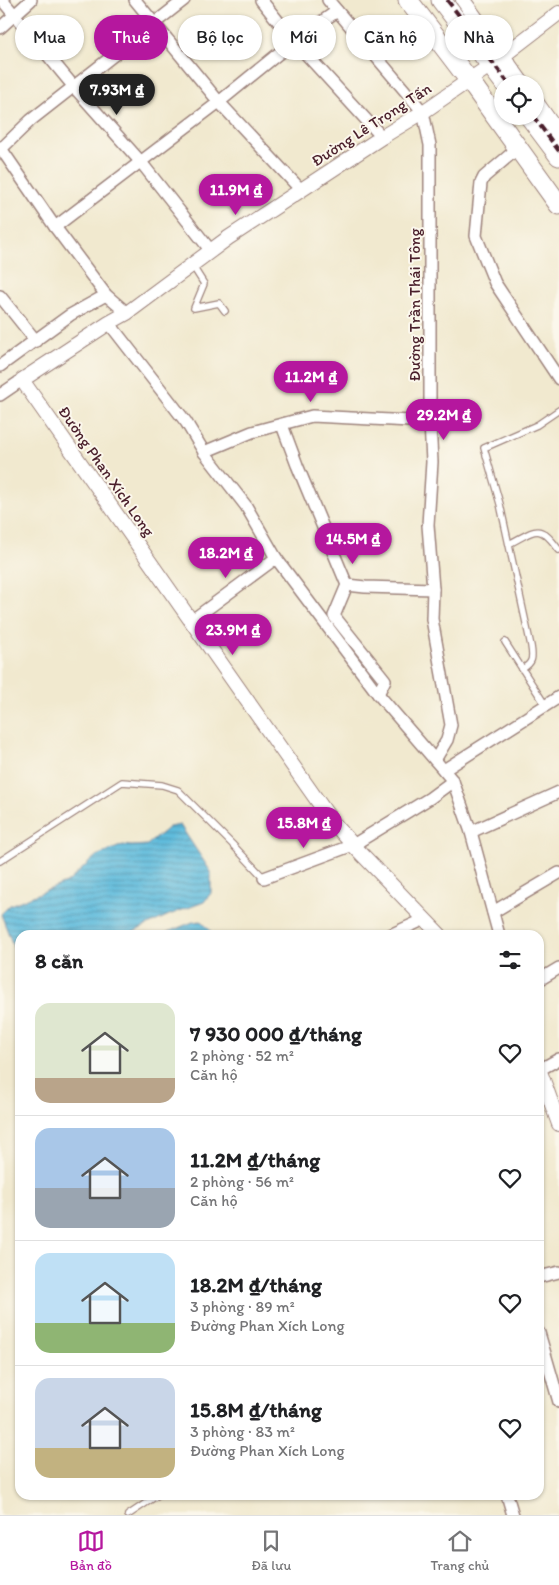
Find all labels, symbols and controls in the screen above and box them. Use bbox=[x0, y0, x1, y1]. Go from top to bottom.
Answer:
chip: Mua bbox=[15, 15, 84, 60]
chip: Thuê bbox=[94, 15, 168, 60]
chip: Bộ lọc bbox=[178, 15, 262, 60]
chip: Mới bbox=[272, 15, 336, 60]
chip: Căn hộ bbox=[346, 15, 435, 60]
chip: Nhà bbox=[445, 15, 513, 60]
pin: 7.93M ₫ bbox=[71, 74, 163, 116]
map controls bbox=[494, 75, 544, 125]
button: locate bbox=[494, 75, 544, 125]
street label: Đường Lê Trọng Tấn bbox=[308, 79, 435, 170]
text: 7.93M ₫ bbox=[90, 80, 144, 99]
pin: 11.9M ₫ bbox=[190, 174, 282, 216]
text: 11.9M ₫ bbox=[210, 180, 262, 199]
street label: Đường Trần Thái Tông bbox=[405, 228, 424, 382]
pin: 11.2M ₫ bbox=[265, 360, 357, 403]
text: 11.2M ₫ bbox=[285, 367, 337, 386]
pin: 29.2M ₫ bbox=[398, 398, 490, 441]
street label: Đường Phan Xích Long bbox=[54, 403, 159, 541]
text: 29.2M ₫ bbox=[417, 405, 471, 424]
pin: 14.5M ₫ bbox=[307, 522, 399, 565]
text: 14.5M ₫ bbox=[326, 529, 380, 548]
pin: 18.2M ₫ bbox=[180, 536, 272, 579]
text: 18.2M ₫ bbox=[199, 543, 253, 562]
pin: 23.9M ₫ bbox=[187, 614, 279, 656]
text: 23.9M ₫ bbox=[206, 620, 260, 639]
pin: 15.8M ₫ bbox=[258, 806, 350, 849]
text: 15.8M ₫ bbox=[277, 813, 331, 832]
icon: filters bbox=[496, 946, 524, 974]
text: 8 căn bbox=[35, 948, 83, 973]
text: 7 930 000 ₫/tháng bbox=[190, 1021, 362, 1046]
icon: home bbox=[75, 1023, 135, 1083]
icon: heart bbox=[496, 1039, 524, 1067]
text: 2 phòng · 52 m² bbox=[190, 1046, 294, 1065]
text: Căn hộ bbox=[190, 1065, 238, 1084]
text: 11.2M ₫/tháng bbox=[190, 1147, 320, 1172]
icon: home bbox=[75, 1148, 135, 1208]
icon: heart bbox=[496, 1164, 524, 1192]
text: 2 phòng · 56 m² bbox=[190, 1172, 294, 1191]
text: Căn hộ bbox=[190, 1191, 238, 1210]
text: 18.2M ₫/tháng bbox=[190, 1272, 322, 1297]
icon: home bbox=[75, 1273, 135, 1333]
icon: heart bbox=[496, 1289, 524, 1317]
text: 3 phòng · 89 m² bbox=[190, 1297, 295, 1316]
text: Đường Phan Xích Long bbox=[190, 1316, 345, 1335]
text: 15.8M ₫/tháng bbox=[190, 1397, 322, 1422]
icon: home bbox=[75, 1398, 135, 1458]
icon: heart bbox=[496, 1414, 524, 1442]
text: 3 phòng · 83 m² bbox=[190, 1422, 295, 1441]
text: Đường Phan Xích Long bbox=[190, 1441, 345, 1460]
tab: Bản đồ bbox=[70, 1527, 112, 1574]
tab: Đã lưu bbox=[251, 1527, 291, 1574]
tab: Trang chủ bbox=[430, 1527, 489, 1574]

